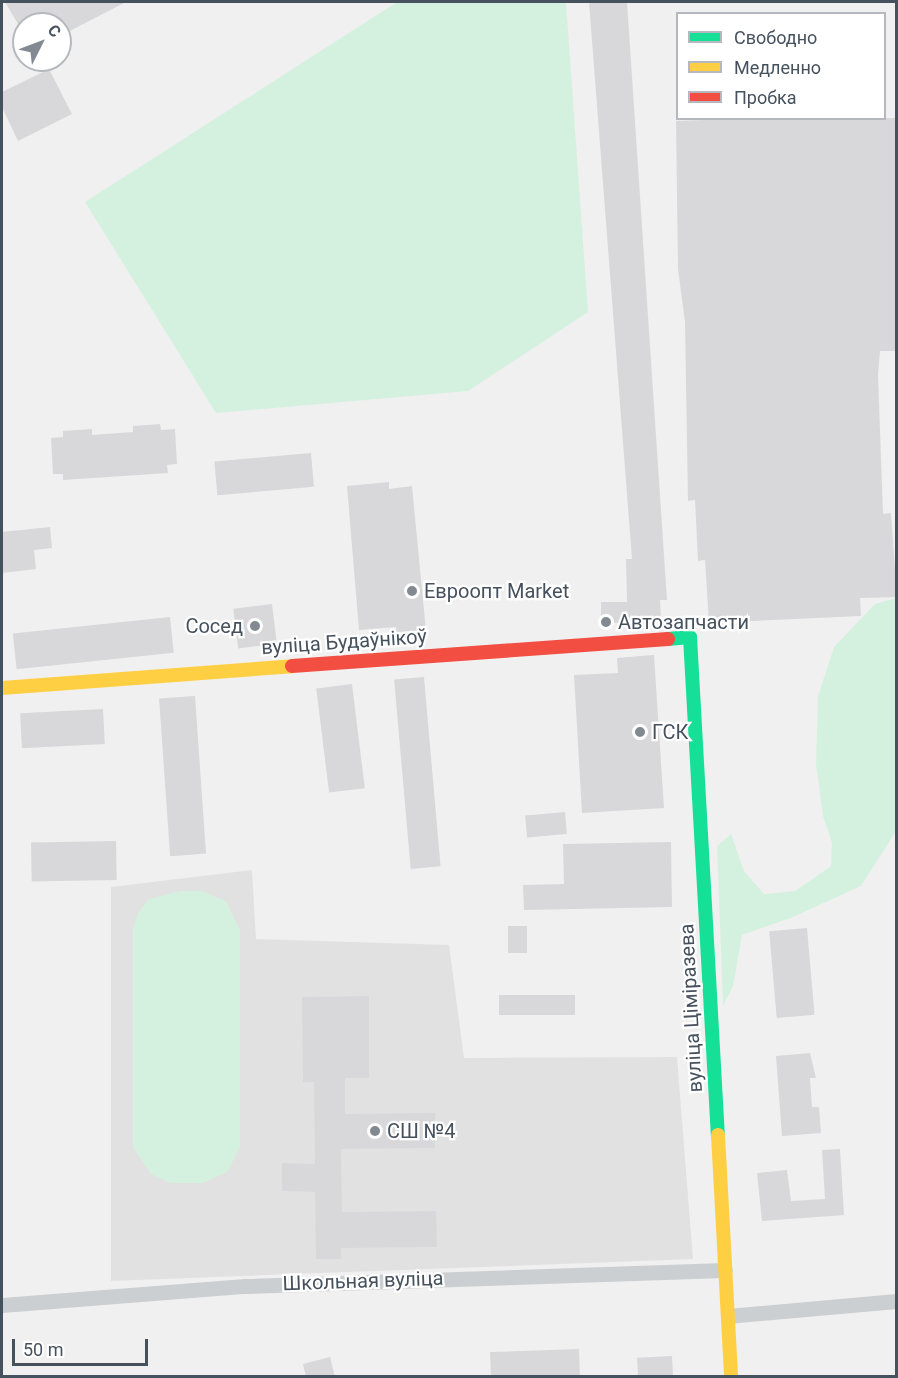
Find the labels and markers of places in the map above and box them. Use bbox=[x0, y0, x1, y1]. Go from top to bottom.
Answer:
place label: Евроопт Market bbox=[424, 579, 569, 603]
marker: Евроопт Market bbox=[405, 584, 419, 598]
place label: Автозапчасти bbox=[618, 610, 749, 634]
place label: Сосед bbox=[185, 614, 243, 638]
marker: Автозапчасти bbox=[599, 615, 613, 629]
marker: Сосед bbox=[248, 619, 262, 633]
place label: ГСК bbox=[652, 720, 688, 744]
marker: ГСК bbox=[633, 725, 647, 739]
place label: СШ №4 bbox=[387, 1119, 456, 1143]
marker: СШ №4 bbox=[368, 1124, 382, 1138]

